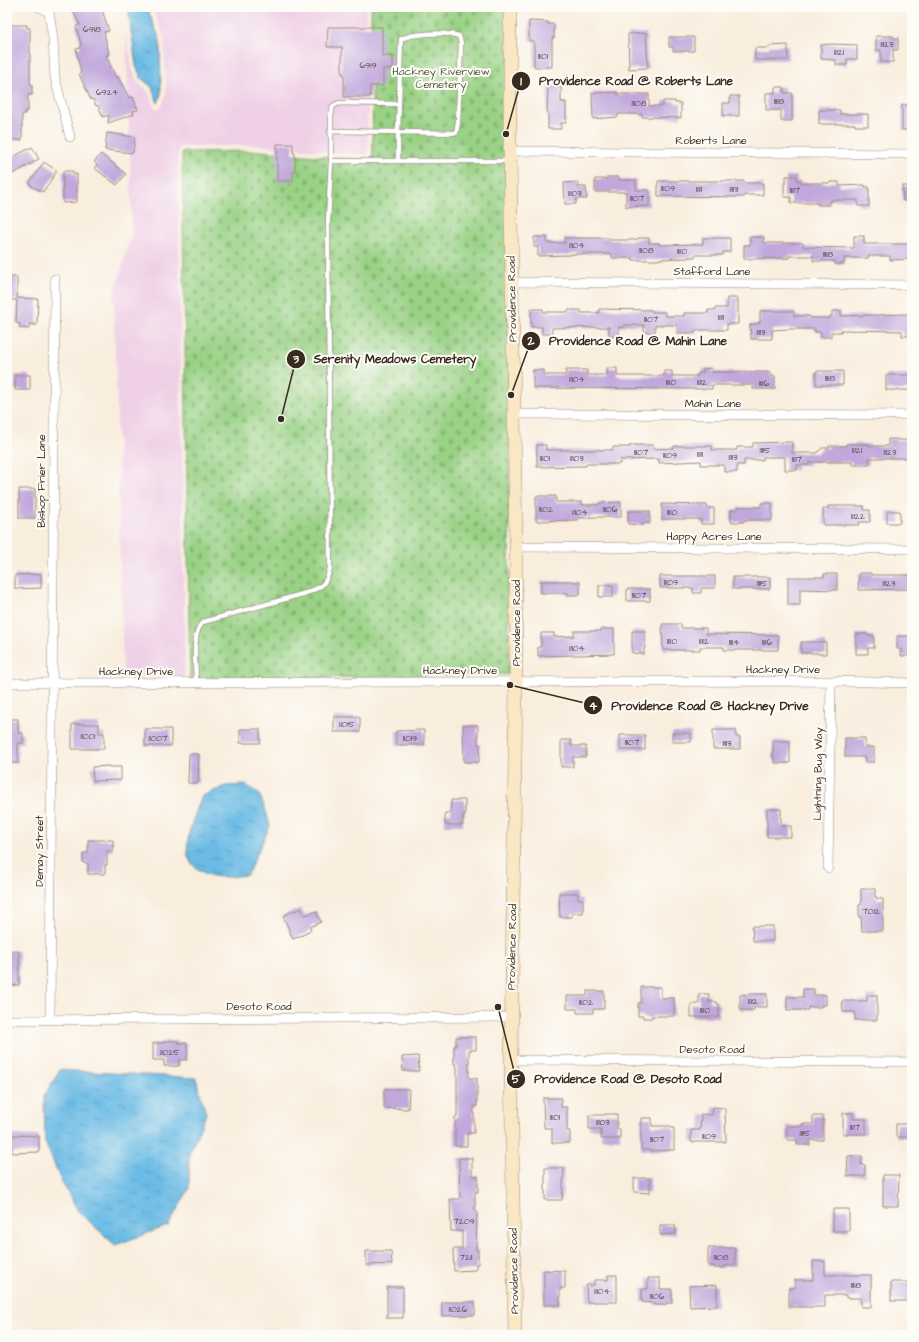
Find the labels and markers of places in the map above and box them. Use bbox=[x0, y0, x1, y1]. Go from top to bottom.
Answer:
callout: Providence Road @ Roberts Lane bbox=[511, 69, 741, 93]
callout: Providence Road @ Mahin Lane bbox=[521, 329, 735, 353]
callout: Serenity Meadows Cemetery bbox=[286, 347, 485, 371]
callout: Providence Road @ Hackney Drive bbox=[583, 693, 817, 717]
callout: Providence Road @ Desoto Road bbox=[506, 1067, 729, 1091]

